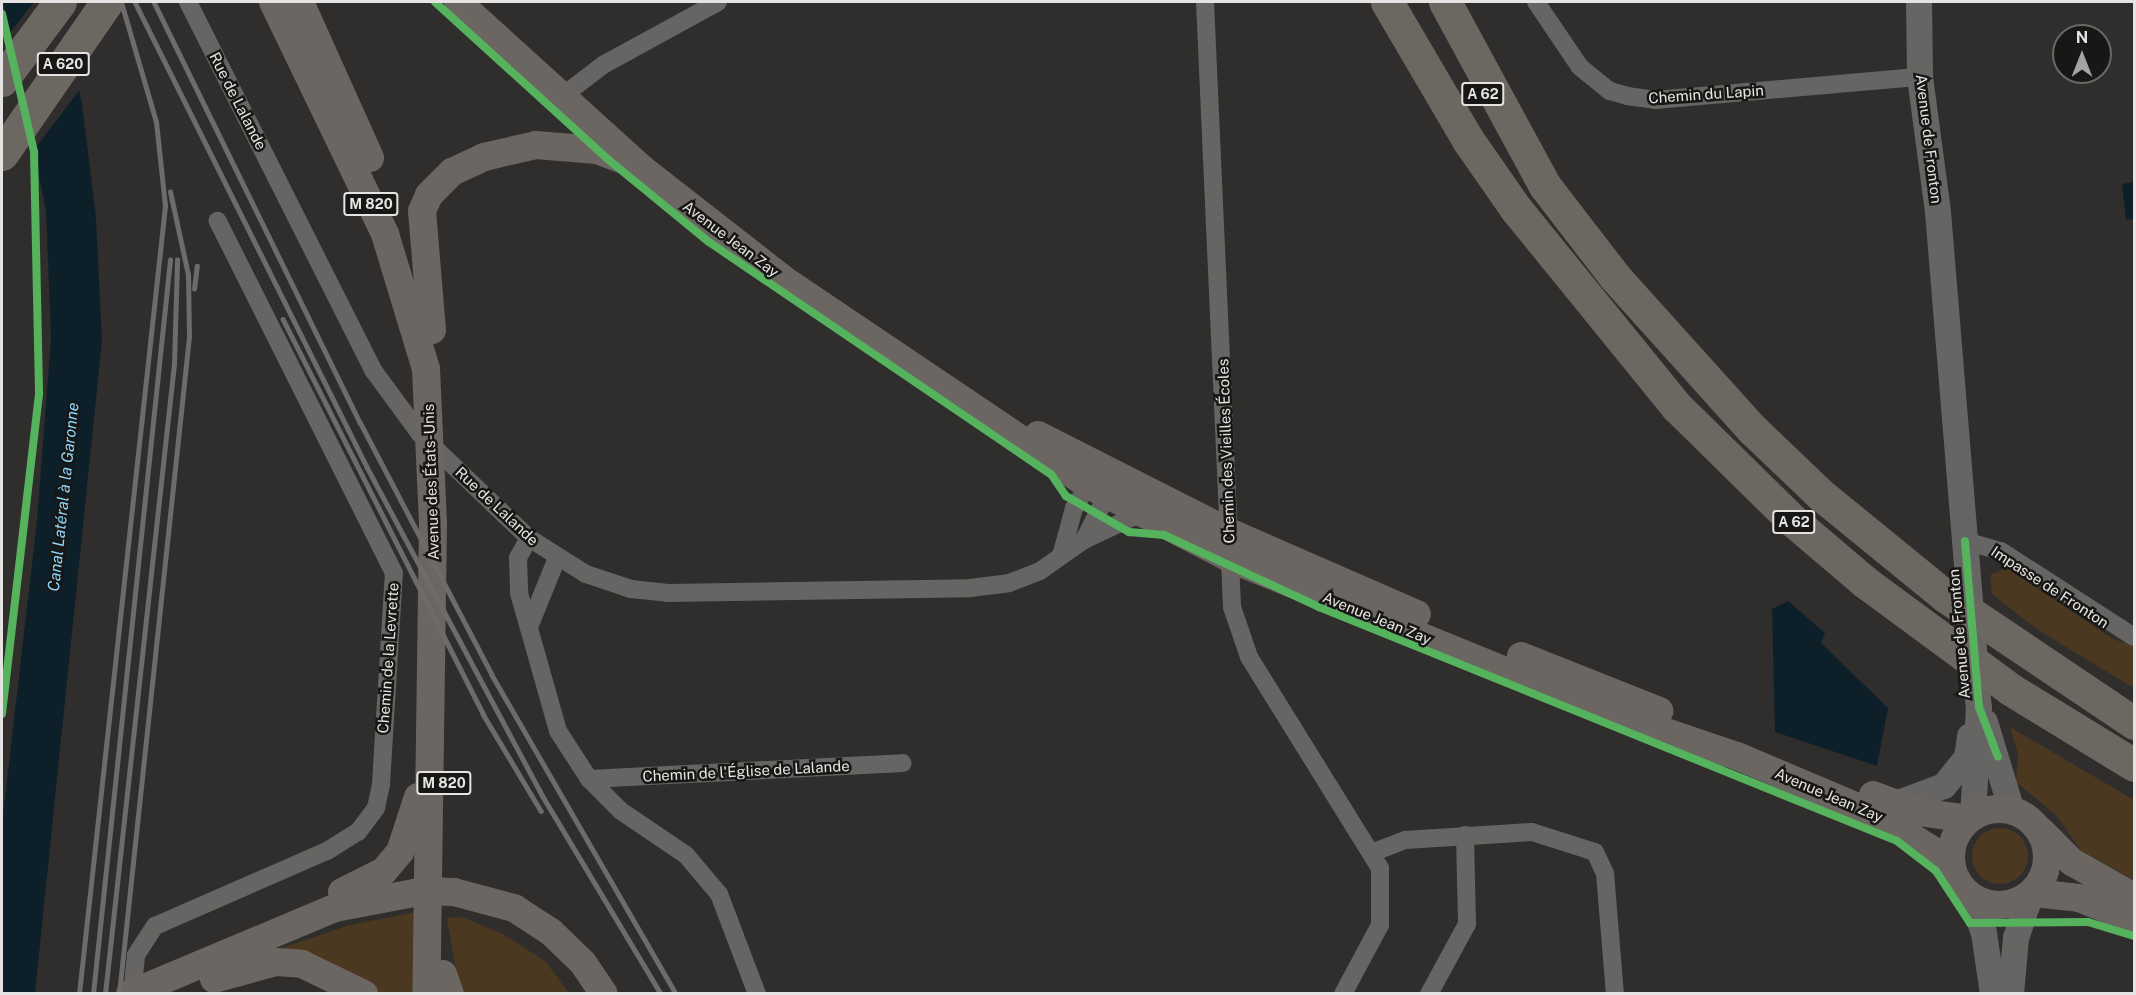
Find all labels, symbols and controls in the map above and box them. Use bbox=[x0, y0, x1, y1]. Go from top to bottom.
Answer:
north arrow bbox=[2052, 24, 2112, 84]
text: N bbox=[2076, 28, 2088, 47]
street label: Rue de Lalande bbox=[206, 49, 270, 153]
road number: A 620 bbox=[36, 53, 90, 75]
street label: Avenue de Fronton bbox=[1912, 73, 1946, 205]
street label: Chemin du Lapin bbox=[1648, 81, 1764, 107]
road number: A 62 bbox=[1460, 83, 1506, 105]
road number: M 820 bbox=[342, 193, 400, 215]
street label: Avenue Jean Zay bbox=[679, 197, 783, 281]
street label: Chemin des Vieilles Écoles bbox=[1214, 358, 1238, 544]
water label: Canal Latéral à la Garonne bbox=[45, 401, 83, 593]
street label: Avenue des États-Unis bbox=[419, 403, 443, 561]
street label: Rue de Lalande bbox=[452, 463, 542, 549]
road number: A 62 bbox=[1772, 511, 1816, 533]
street label: Impasse de Fronton bbox=[1988, 542, 2112, 632]
street label: Avenue de Fronton bbox=[1944, 568, 1974, 700]
street label: Chemin de la Levrette bbox=[374, 582, 402, 734]
street label: Avenue Jean Zay bbox=[1320, 588, 1434, 648]
street label: Chemin de l'Église de Lalande bbox=[642, 757, 850, 785]
street label: Avenue Jean Zay bbox=[1772, 764, 1886, 826]
road number: M 820 bbox=[416, 772, 472, 794]

